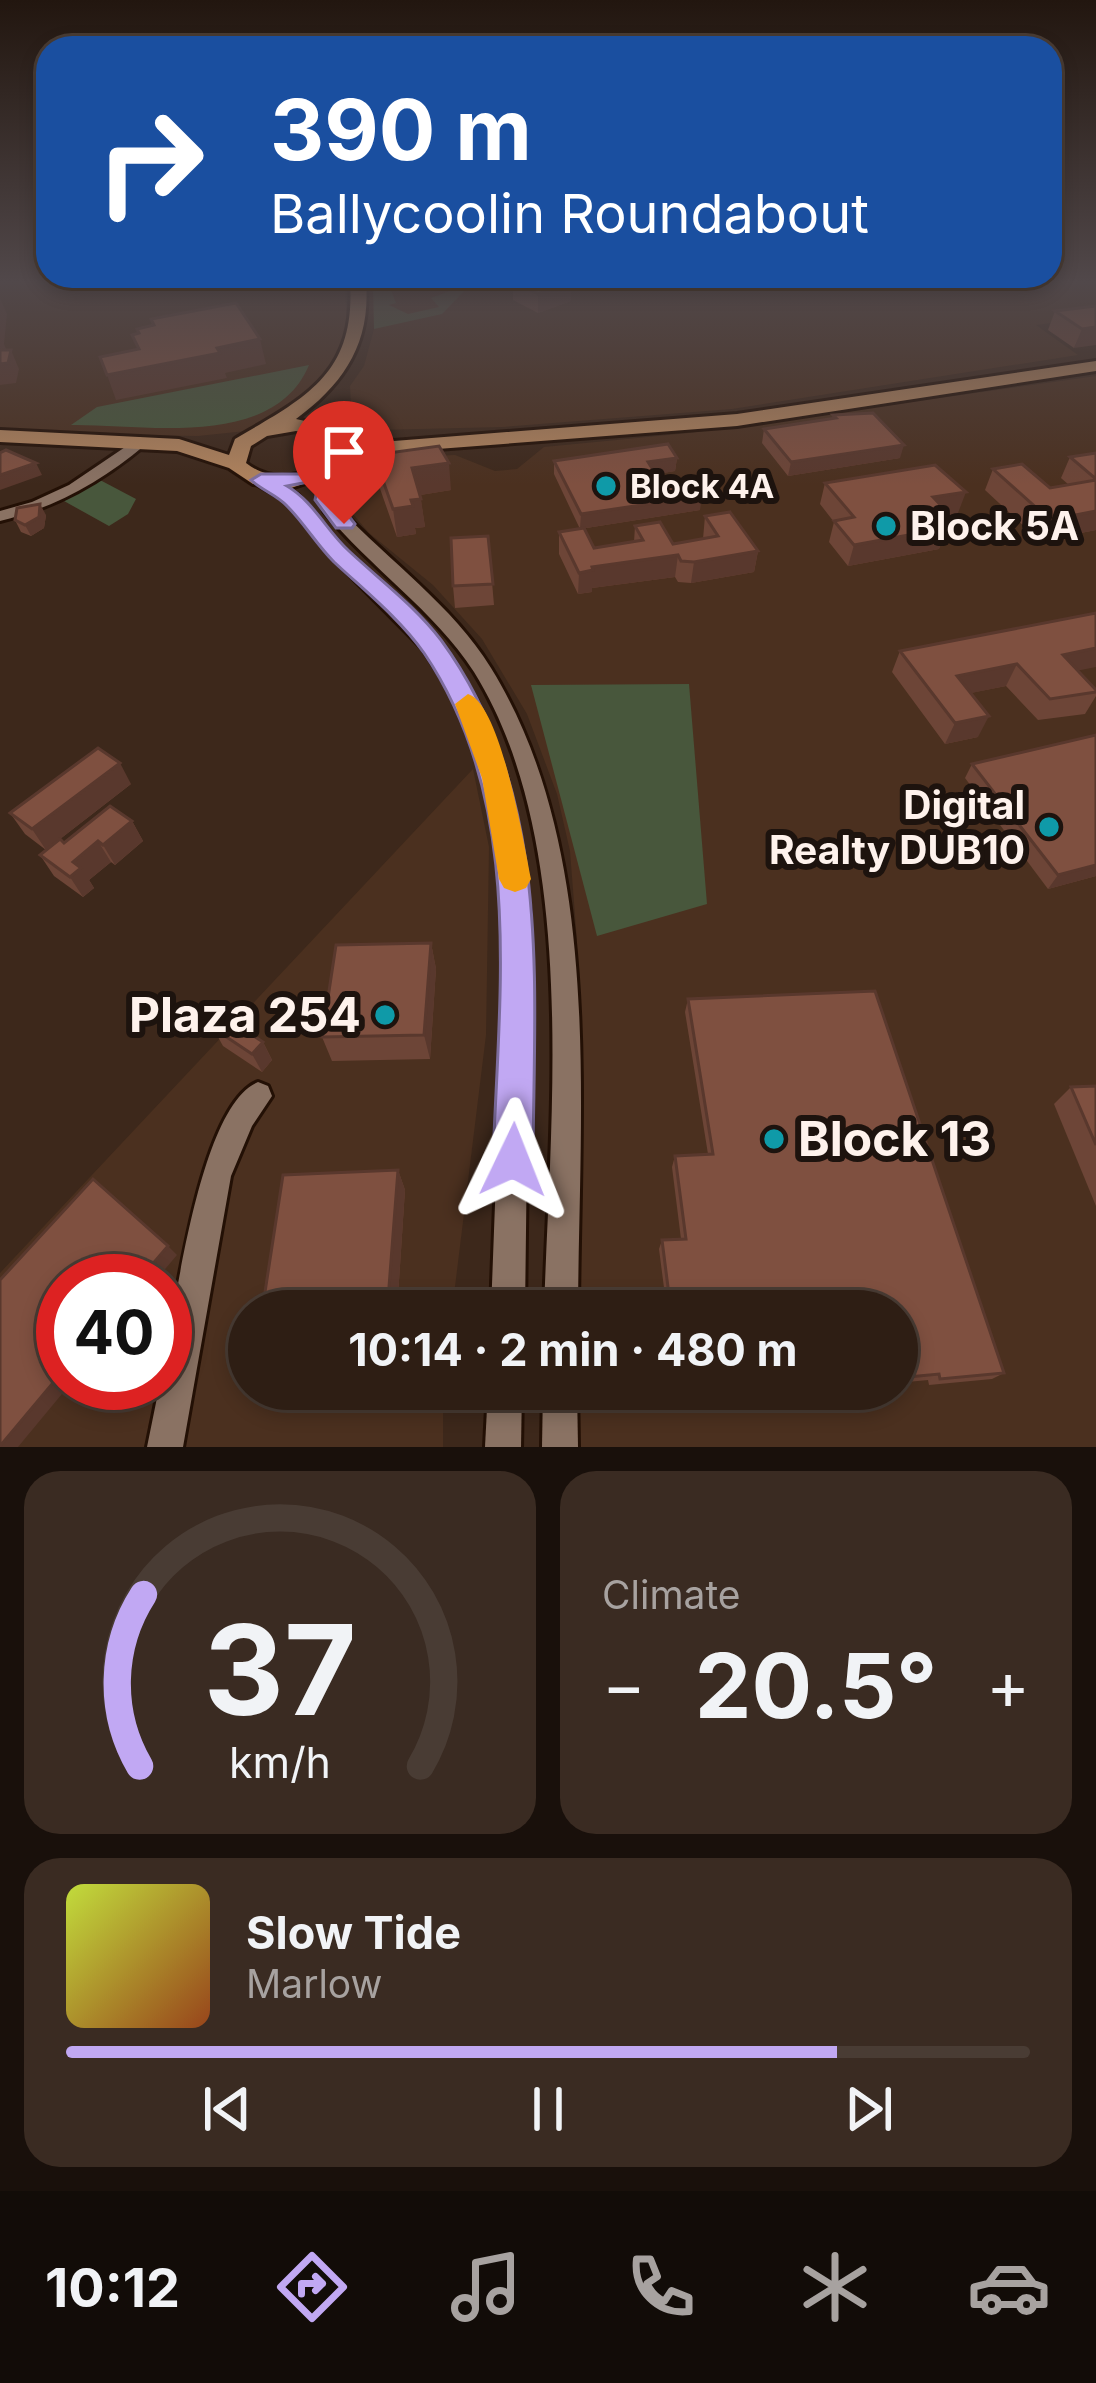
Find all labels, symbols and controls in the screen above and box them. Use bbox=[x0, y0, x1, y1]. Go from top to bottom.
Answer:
text: 390 m bbox=[270, 79, 532, 180]
icon: right bbox=[72, 84, 228, 240]
text: Ballycoolin Roundabout bbox=[270, 181, 869, 246]
pin bbox=[293, 401, 395, 524]
icon: arrive bbox=[311, 419, 377, 485]
place label: Block 4A bbox=[630, 466, 774, 506]
marker: Block 4A bbox=[593, 473, 619, 499]
place label: Block 5A bbox=[910, 502, 1079, 549]
marker: Block 5A bbox=[873, 513, 899, 539]
place label: Digital Realty DUB10 bbox=[769, 781, 1025, 873]
marker: Digital Realty DUB10 bbox=[1036, 814, 1062, 840]
place label: Plaza 254 bbox=[129, 985, 361, 1044]
marker: Plaza 254 bbox=[372, 1002, 398, 1028]
position arrow bbox=[450, 1097, 576, 1223]
place label: Block 13 bbox=[798, 1109, 991, 1168]
marker: Block 13 bbox=[761, 1126, 787, 1152]
speed limit sign: 40 bbox=[36, 1254, 192, 1410]
text: 10:14 · 2 min · 480 m bbox=[348, 1322, 798, 1377]
text: Climate bbox=[602, 1571, 741, 1618]
text: 37 bbox=[203, 1594, 357, 1745]
text: 20.5° bbox=[695, 1631, 937, 1740]
text: − bbox=[602, 1645, 646, 1725]
text: + bbox=[986, 1645, 1030, 1725]
text: km/h bbox=[229, 1735, 331, 1787]
text: Slow Tide bbox=[246, 1905, 461, 1960]
text: Marlow bbox=[246, 1960, 382, 2007]
icon: previous bbox=[194, 2076, 260, 2142]
icon: pause bbox=[515, 2076, 581, 2142]
icon: next bbox=[836, 2076, 902, 2142]
icon: directions bbox=[270, 2245, 354, 2329]
icon: music bbox=[444, 2245, 528, 2329]
icon: phone bbox=[619, 2245, 703, 2329]
icon: climate bbox=[793, 2245, 877, 2329]
icon: car bbox=[967, 2245, 1051, 2329]
text: 10:12 bbox=[45, 2255, 180, 2320]

